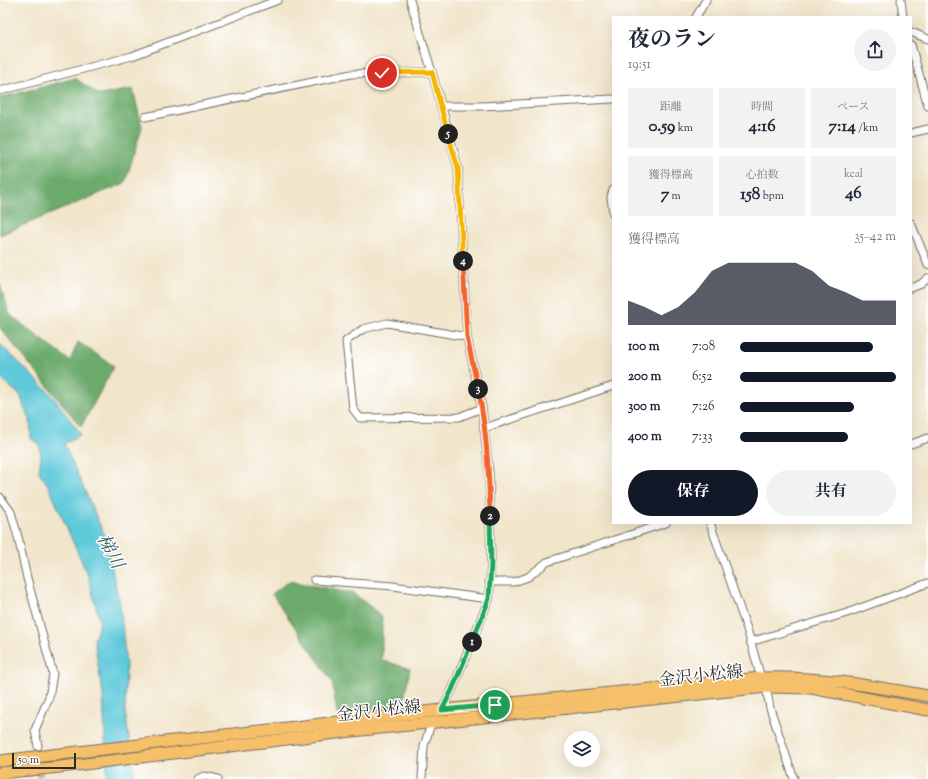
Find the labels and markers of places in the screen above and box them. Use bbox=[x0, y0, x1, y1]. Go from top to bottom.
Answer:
pin bbox=[365, 56, 399, 90]
pin: 5 bbox=[438, 124, 458, 144]
pin: 4 bbox=[453, 251, 473, 271]
pin: 3 bbox=[468, 379, 488, 399]
pin: 2 bbox=[480, 506, 500, 526]
pin: 1 bbox=[462, 632, 482, 652]
pin bbox=[478, 688, 512, 722]

